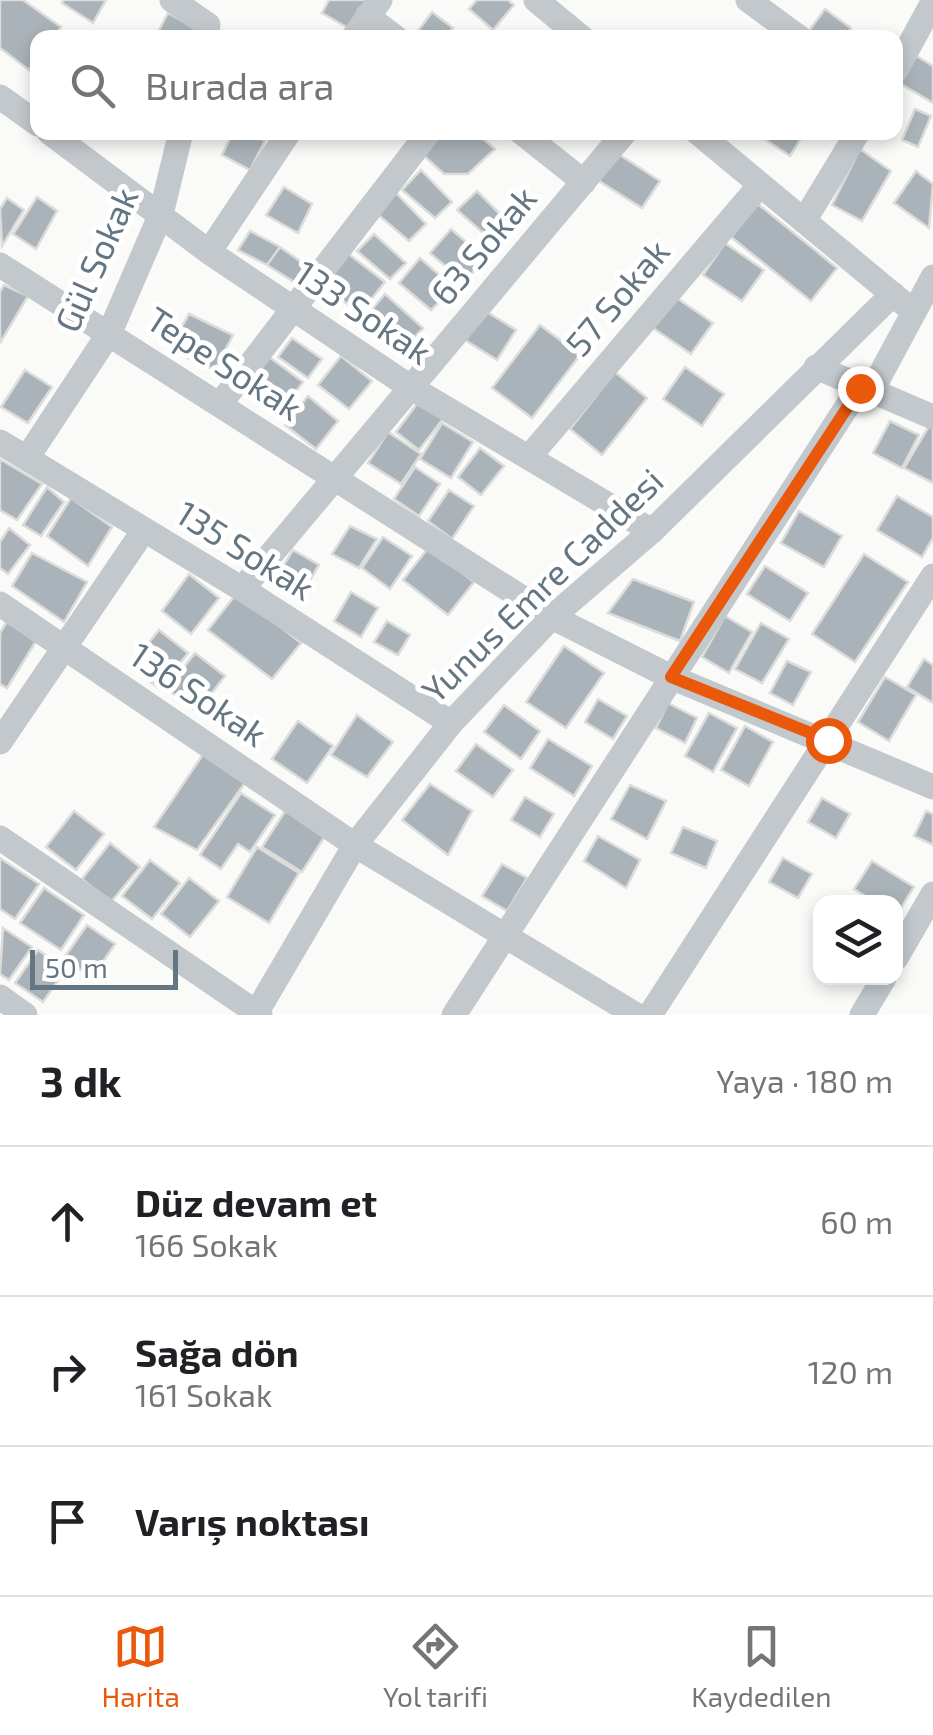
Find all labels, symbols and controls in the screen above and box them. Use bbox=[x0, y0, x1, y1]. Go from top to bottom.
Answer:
search box bbox=[30, 30, 903, 140]
icon: search bbox=[65, 58, 120, 113]
text: Burada ara bbox=[145, 62, 334, 108]
street label: 63 Sokak bbox=[421, 177, 544, 312]
street label: Gül Sokak bbox=[45, 180, 146, 338]
street label: 57 Sokak bbox=[556, 230, 677, 363]
street label: 133 Sokak bbox=[288, 251, 440, 372]
street label: Tepe Sokak bbox=[140, 297, 311, 428]
route end bbox=[838, 366, 884, 412]
street label: Yunus Emre Caddesi bbox=[412, 459, 671, 710]
street label: 135 Sokak bbox=[169, 491, 323, 608]
street label: 136 Sokak bbox=[123, 632, 276, 754]
route start bbox=[806, 718, 852, 764]
map controls bbox=[813, 895, 903, 985]
button: layers bbox=[813, 895, 903, 985]
scale bar bbox=[30, 945, 178, 990]
text: 50 m bbox=[45, 950, 108, 984]
text: 3 dk bbox=[40, 1055, 121, 1105]
text: Yaya · 180 m bbox=[716, 1061, 893, 1099]
text: Düz devam et bbox=[135, 1179, 377, 1225]
icon: ahead bbox=[40, 1194, 95, 1249]
text: 60 m bbox=[820, 1202, 893, 1240]
text: 166 Sokak bbox=[135, 1225, 278, 1263]
text: Sağa dön bbox=[135, 1329, 299, 1375]
icon: right bbox=[40, 1344, 95, 1399]
text: 120 m bbox=[808, 1352, 893, 1390]
text: 161 Sokak bbox=[135, 1375, 272, 1413]
icon: arrive bbox=[40, 1494, 95, 1549]
text: Varış noktası bbox=[135, 1498, 370, 1544]
tab: Harita bbox=[102, 1619, 180, 1713]
tab: Yol tarifi bbox=[383, 1619, 488, 1713]
tab: Kaydedilen bbox=[691, 1619, 831, 1713]

